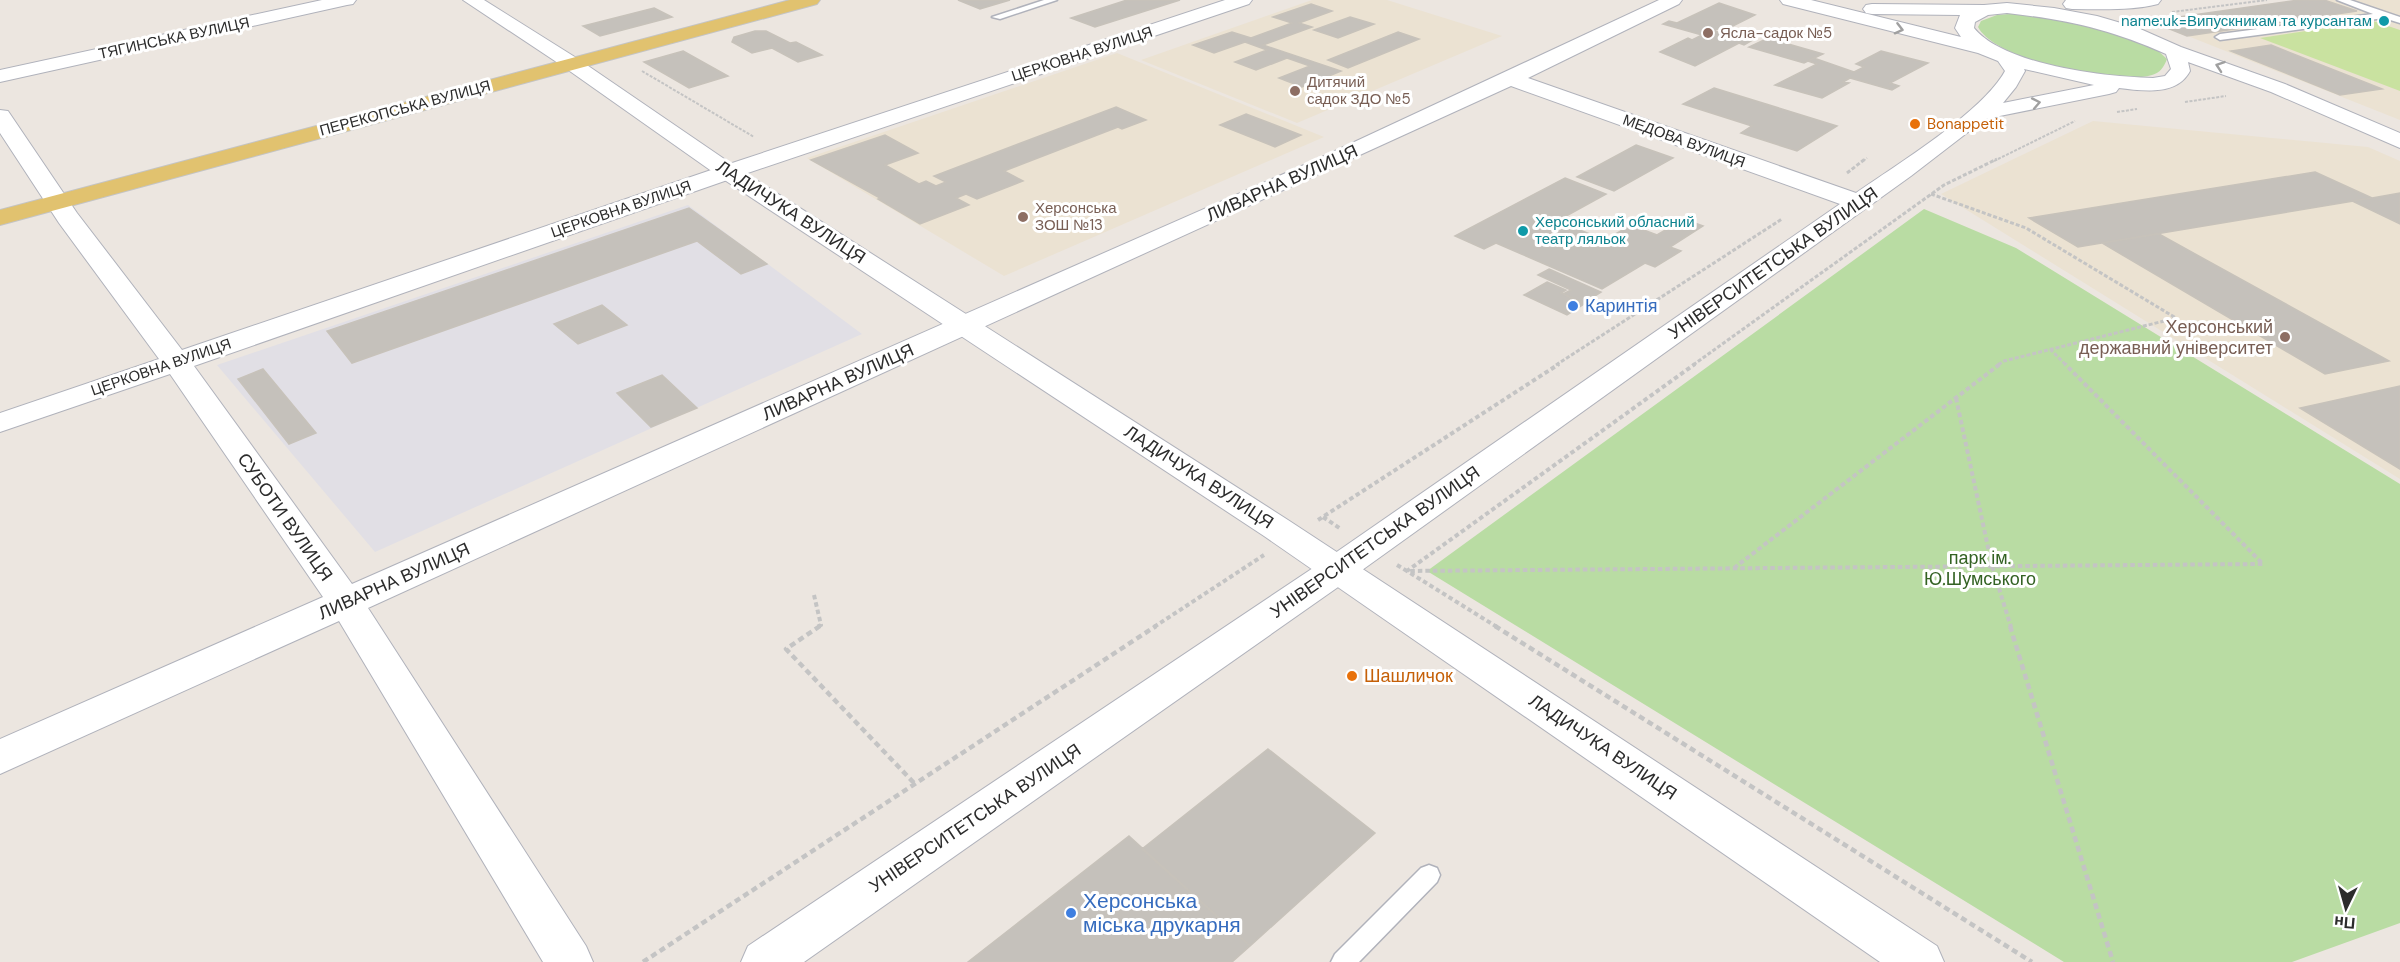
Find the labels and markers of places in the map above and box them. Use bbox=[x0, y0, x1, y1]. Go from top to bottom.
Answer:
place label: name:uk=Випускникам та курсантам bbox=[2121, 11, 2372, 31]
marker: name:uk=Випускникам та курсантам bbox=[2377, 14, 2391, 28]
place label: Ясла-садок №5 bbox=[1720, 23, 1832, 43]
marker: Ясла-садок №5 bbox=[1701, 26, 1715, 40]
place label: Дитячий садок ЗДО №5 bbox=[1307, 72, 1411, 109]
marker: Дитячий садок ЗДО №5 bbox=[1288, 84, 1302, 98]
place label: Bonappetit bbox=[1927, 114, 2004, 134]
marker: Bonappetit bbox=[1908, 117, 1922, 131]
place label: Херсонська ЗОШ №13 bbox=[1035, 198, 1117, 235]
marker: Херсонська ЗОШ №13 bbox=[1016, 210, 1030, 224]
place label: Херсонський обласний театр ляльок bbox=[1535, 212, 1695, 249]
marker: Херсонський обласний театр ляльок bbox=[1516, 224, 1530, 238]
place label: Каринтія bbox=[1585, 294, 1658, 318]
marker: Каринтія bbox=[1566, 299, 1580, 313]
place label: Херсонський державний університет bbox=[2079, 315, 2273, 360]
marker: Херсонський державний університет bbox=[2278, 330, 2292, 344]
place label: Шашличок bbox=[1364, 664, 1453, 688]
marker: Шашличок bbox=[1345, 669, 1359, 683]
place label: Херсонська міська друкарня bbox=[1083, 887, 1241, 939]
marker: Херсонська міська друкарня bbox=[1064, 906, 1078, 920]

